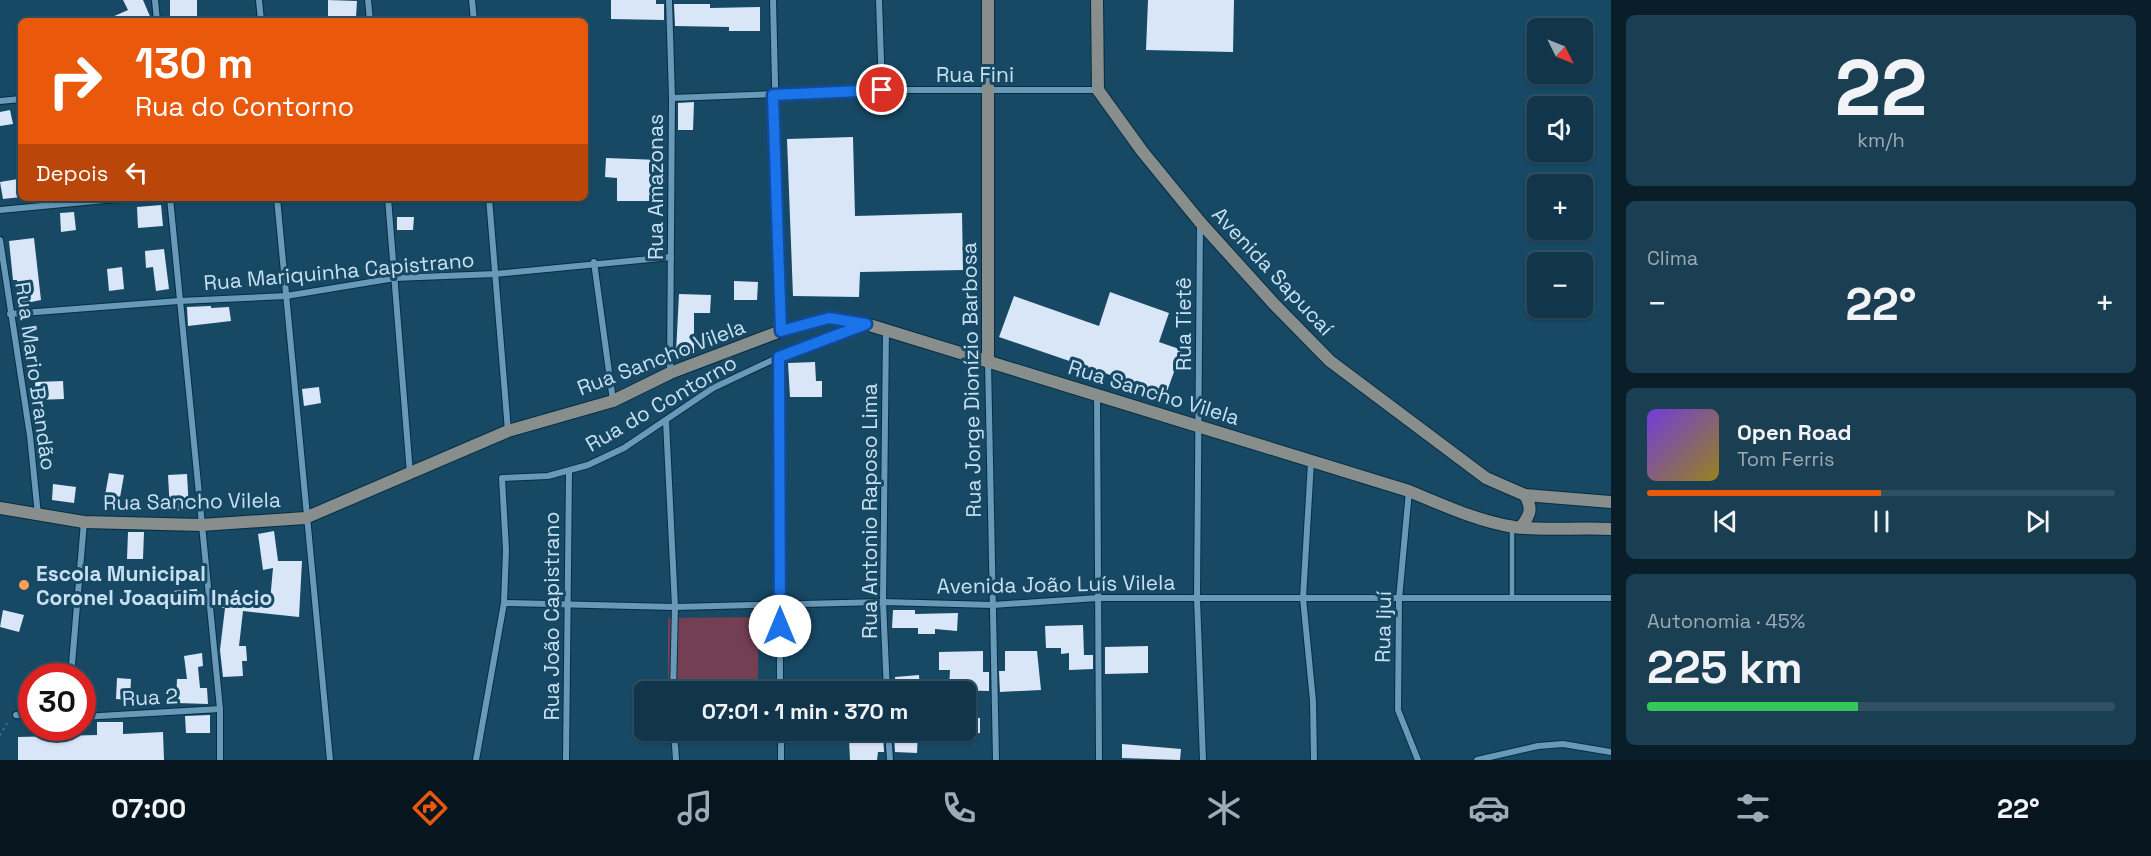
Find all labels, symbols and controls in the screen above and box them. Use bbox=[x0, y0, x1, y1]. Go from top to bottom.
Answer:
north arrow bbox=[1527, 18, 1593, 84]
map controls bbox=[1527, 18, 1593, 318]
text: 130 m bbox=[135, 37, 253, 90]
text: 22 bbox=[1835, 38, 1927, 138]
icon: right bbox=[36, 42, 114, 120]
street label: Rua Fini bbox=[936, 61, 1014, 88]
pin bbox=[856, 64, 907, 115]
icon: arrive bbox=[865, 73, 898, 106]
text: Rua do Contorno bbox=[135, 89, 354, 124]
button: sound bbox=[1527, 96, 1593, 162]
street label: Rua Amazonas bbox=[642, 114, 669, 260]
text: km/h bbox=[1857, 127, 1905, 153]
icon: left bbox=[120, 156, 153, 189]
text: Depois bbox=[36, 159, 108, 187]
button: + bbox=[1527, 174, 1593, 240]
street label: Avenida Sapucaí bbox=[1206, 201, 1340, 342]
street label: Rua Jorge Dionízio Barbosa bbox=[955, 242, 987, 518]
text: Clima bbox=[1647, 245, 1698, 271]
street label: Rua Mariquinha Capistrano bbox=[202, 246, 476, 296]
button: − bbox=[1527, 252, 1593, 318]
text: 22° bbox=[1845, 276, 1917, 333]
street label: Rua Tietê bbox=[1170, 277, 1197, 371]
street label: Rua Mario Brandão bbox=[9, 280, 63, 472]
text: − bbox=[1647, 283, 1667, 325]
text: + bbox=[2095, 283, 2115, 325]
street label: Rua Sancho Vilela bbox=[573, 313, 749, 401]
street label: Rua do Contorno bbox=[580, 349, 742, 457]
street label: Rua Sancho Vilela bbox=[1065, 353, 1243, 431]
street label: Rua Antonio Raposo Lima bbox=[856, 383, 883, 639]
text: Open Road bbox=[1737, 418, 1852, 446]
text: Tom Ferris bbox=[1737, 446, 1835, 472]
street label: Rua Sancho Vilela bbox=[103, 486, 281, 516]
icon: previous bbox=[1709, 505, 1742, 538]
icon: pause bbox=[1865, 505, 1898, 538]
icon: next bbox=[2021, 505, 2054, 538]
street label: Rua João Capistrano bbox=[538, 512, 565, 720]
place label: Escola Municipal Coronel Joaquim Inácio bbox=[36, 560, 272, 611]
street label: Avenida João Luís Vilela bbox=[936, 568, 1176, 600]
marker: Escola Municipal Coronel Joaquim Inácio bbox=[17, 578, 31, 592]
street label: Rua Ijuí bbox=[1369, 590, 1397, 663]
position arrow bbox=[748, 594, 812, 658]
text: Autonomia · 45% bbox=[1647, 608, 1805, 634]
text: 225 km bbox=[1647, 639, 1803, 696]
speed limit sign: 30 bbox=[18, 663, 96, 741]
street label: Rua 2 bbox=[121, 682, 179, 712]
text: 07:01 · 1 min · 370 m bbox=[702, 697, 908, 725]
icon: directions bbox=[409, 787, 451, 829]
icon: music bbox=[674, 787, 716, 829]
icon: phone bbox=[938, 787, 980, 829]
icon: climate bbox=[1203, 787, 1245, 829]
icon: car bbox=[1468, 787, 1510, 829]
icon: filters bbox=[1732, 787, 1774, 829]
text: 07:00 bbox=[111, 791, 186, 826]
text: 22° bbox=[1997, 791, 2040, 826]

